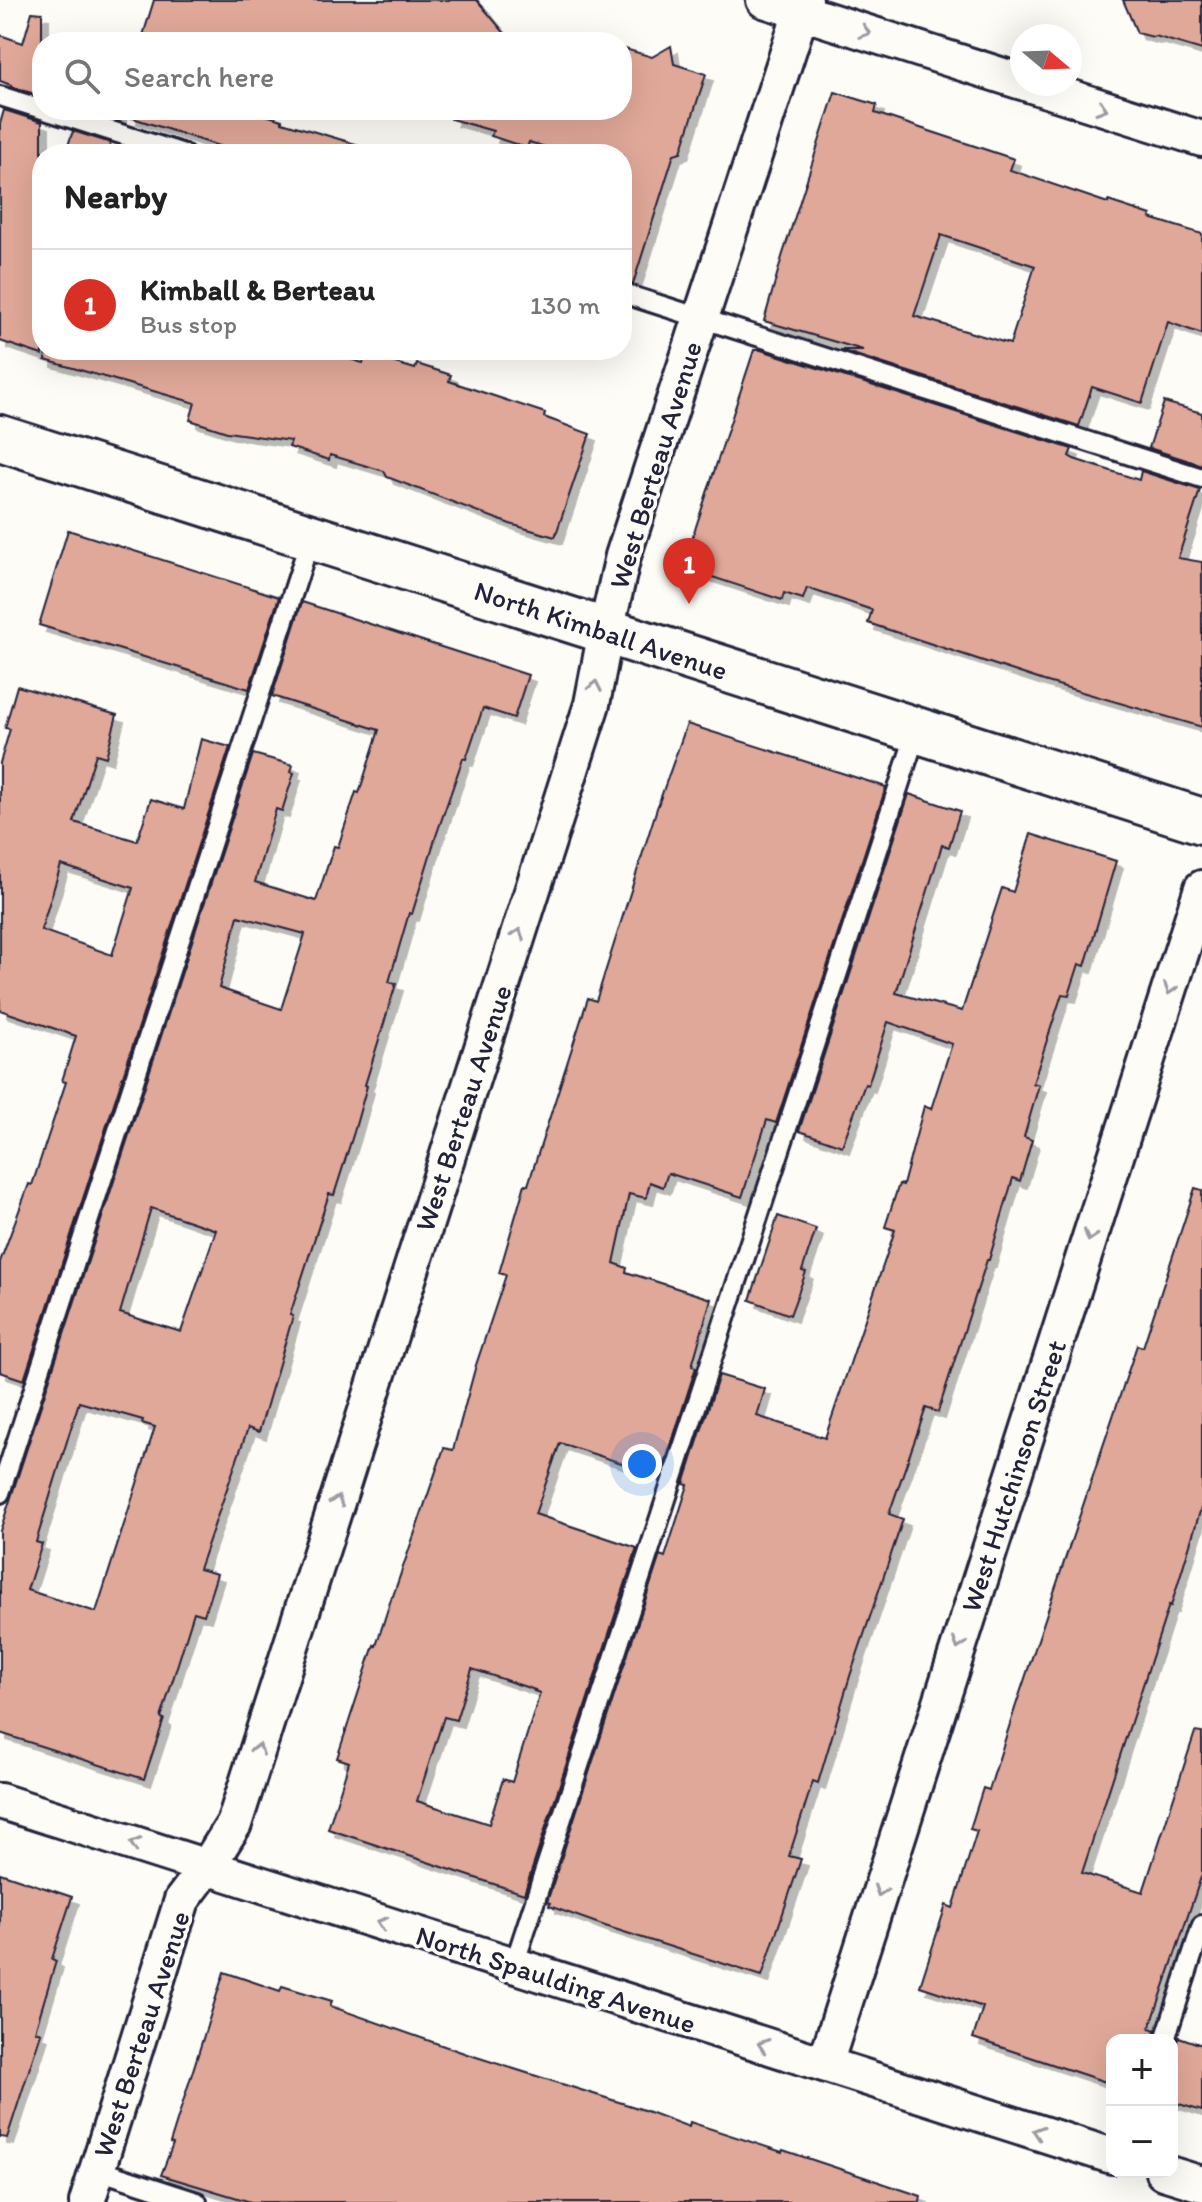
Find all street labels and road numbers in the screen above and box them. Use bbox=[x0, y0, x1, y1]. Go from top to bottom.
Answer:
street label: West Berteau Avenue bbox=[601, 337, 709, 593]
street label: North Kimball Avenue bbox=[470, 573, 732, 687]
street label: West Berteau Avenue bbox=[407, 981, 519, 1235]
street label: West Hutchinson Street bbox=[953, 1336, 1073, 1616]
street label: West Berteau Avenue bbox=[85, 1907, 197, 2161]
street label: North Spaulding Avenue bbox=[412, 1918, 700, 2040]

